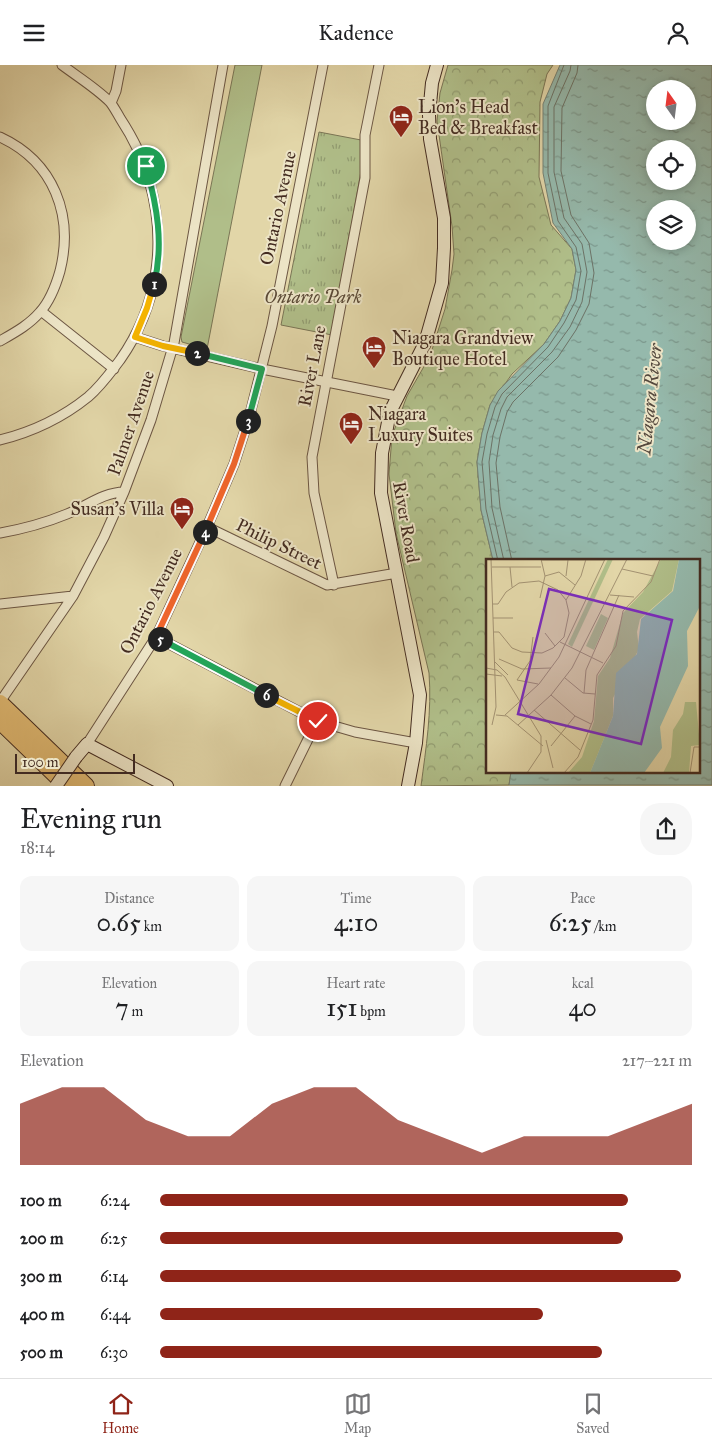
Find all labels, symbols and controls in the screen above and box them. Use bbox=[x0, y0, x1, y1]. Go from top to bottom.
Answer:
icon: menu bbox=[20, 19, 48, 47]
text: Kadence bbox=[318, 19, 394, 46]
icon: person bbox=[664, 19, 692, 47]
north arrow bbox=[646, 80, 696, 130]
map controls bbox=[646, 80, 696, 250]
place label: Lion’s Head Bed & Breakfast bbox=[418, 96, 539, 139]
hotel icon: Lion’s Head Bed & Breakfast bbox=[388, 104, 414, 138]
button: locate bbox=[646, 140, 696, 190]
pin bbox=[125, 145, 167, 187]
street label: Ontario Avenue bbox=[255, 149, 301, 267]
icon: arrive bbox=[132, 152, 160, 180]
button: layers bbox=[646, 200, 696, 250]
pin: 1 bbox=[142, 271, 166, 297]
text: 1 bbox=[152, 276, 157, 293]
park label: Ontario Park bbox=[265, 286, 361, 308]
street label: River Lane bbox=[293, 324, 331, 408]
place label: Niagara Grandview Boutique Hotel bbox=[392, 327, 533, 371]
hotel icon: Niagara Grandview Boutique Hotel bbox=[361, 335, 387, 369]
pin: 2 bbox=[184, 341, 210, 365]
water label: Niagara River bbox=[632, 342, 667, 457]
text: 2 bbox=[194, 345, 201, 362]
street label: Palmer Avenue bbox=[103, 368, 159, 478]
place label: Niagara Luxury Suites bbox=[368, 403, 473, 446]
pin: 3 bbox=[236, 409, 260, 433]
hotel icon: Niagara Luxury Suites bbox=[338, 411, 364, 445]
text: 3 bbox=[246, 413, 251, 430]
street label: River Road bbox=[388, 480, 424, 564]
hotel icon: Susan’s Villa bbox=[169, 496, 195, 530]
place label: Susan’s Villa bbox=[71, 498, 164, 520]
street label: Philip Street bbox=[233, 514, 326, 574]
pin: 4 bbox=[192, 519, 218, 545]
text: 4 bbox=[202, 524, 209, 541]
street label: Ontario Avenue bbox=[115, 544, 187, 658]
inset map bbox=[486, 559, 700, 773]
pin: 5 bbox=[148, 627, 172, 651]
text: 5 bbox=[157, 631, 164, 648]
pin: 6 bbox=[254, 683, 278, 707]
text: 6 bbox=[263, 687, 270, 704]
pin bbox=[297, 700, 339, 742]
icon: check bbox=[304, 707, 332, 735]
scale bar bbox=[15, 751, 135, 774]
text: 100 m bbox=[22, 754, 59, 771]
text: Evening run bbox=[20, 801, 162, 836]
button: share bbox=[640, 803, 692, 855]
text: 18:14 bbox=[20, 838, 54, 857]
text: Distance bbox=[104, 890, 154, 907]
text: Time bbox=[340, 890, 371, 907]
text: Pace bbox=[570, 890, 595, 907]
text: 0.65 bbox=[97, 907, 141, 938]
text: 4:10 bbox=[334, 907, 378, 938]
text: 6:25 bbox=[549, 907, 592, 938]
text: km bbox=[141, 918, 162, 935]
text: /km bbox=[592, 918, 617, 935]
text: Elevation bbox=[102, 975, 157, 992]
text: Heart rate bbox=[327, 975, 385, 992]
text: kcal bbox=[572, 975, 594, 992]
text: 7 bbox=[115, 992, 129, 1023]
text: 151 bbox=[326, 992, 357, 1023]
text: 40 bbox=[568, 992, 597, 1023]
text: m bbox=[129, 1003, 143, 1020]
text: bpm bbox=[357, 1003, 386, 1020]
text: Elevation bbox=[20, 1051, 84, 1070]
text: 217–221 m bbox=[622, 1051, 692, 1070]
text: 100 m bbox=[20, 1191, 62, 1210]
text: 6:24 bbox=[100, 1191, 129, 1210]
text: 200 m bbox=[20, 1229, 63, 1248]
text: 6:25 bbox=[100, 1229, 127, 1248]
text: 300 m bbox=[20, 1267, 62, 1286]
text: 6:14 bbox=[100, 1267, 127, 1286]
text: 400 m bbox=[20, 1305, 64, 1324]
text: 6:44 bbox=[100, 1305, 130, 1324]
text: 500 m bbox=[20, 1343, 63, 1362]
text: 6:30 bbox=[100, 1343, 128, 1362]
tab: Home bbox=[102, 1390, 139, 1437]
tab: Map bbox=[344, 1390, 372, 1437]
tab: Saved bbox=[576, 1390, 610, 1437]

